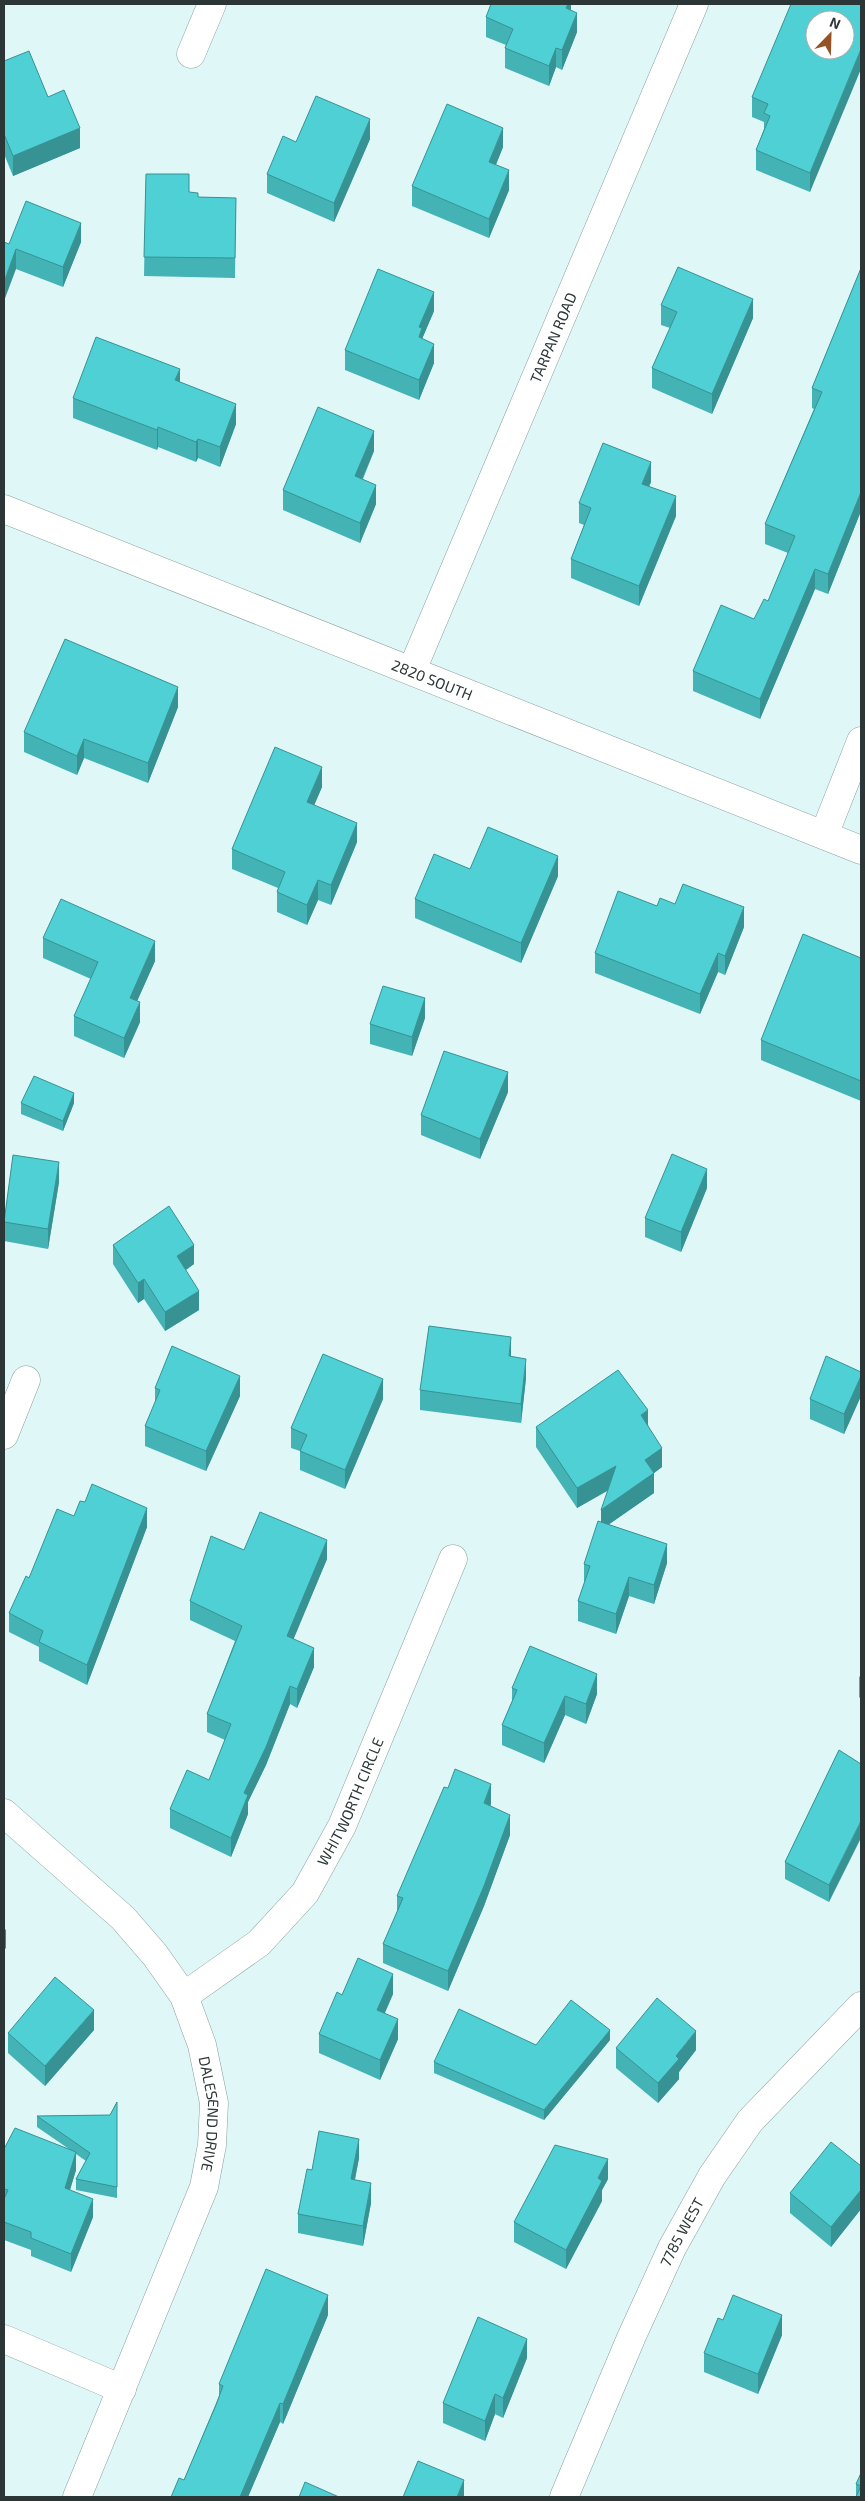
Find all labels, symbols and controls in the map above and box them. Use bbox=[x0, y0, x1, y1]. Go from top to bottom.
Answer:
north arrow bbox=[805, 10, 855, 60]
text: N bbox=[827, 13, 843, 32]
street label: TARPAN ROAD bbox=[526, 290, 580, 386]
street label: 2820 SOUTH bbox=[389, 655, 475, 704]
street label: WHITWORTH CIRCLE bbox=[313, 1735, 387, 1869]
street label: DALESEND DRIVE bbox=[196, 2054, 223, 2173]
street label: 7785 WEST bbox=[656, 2194, 707, 2269]

